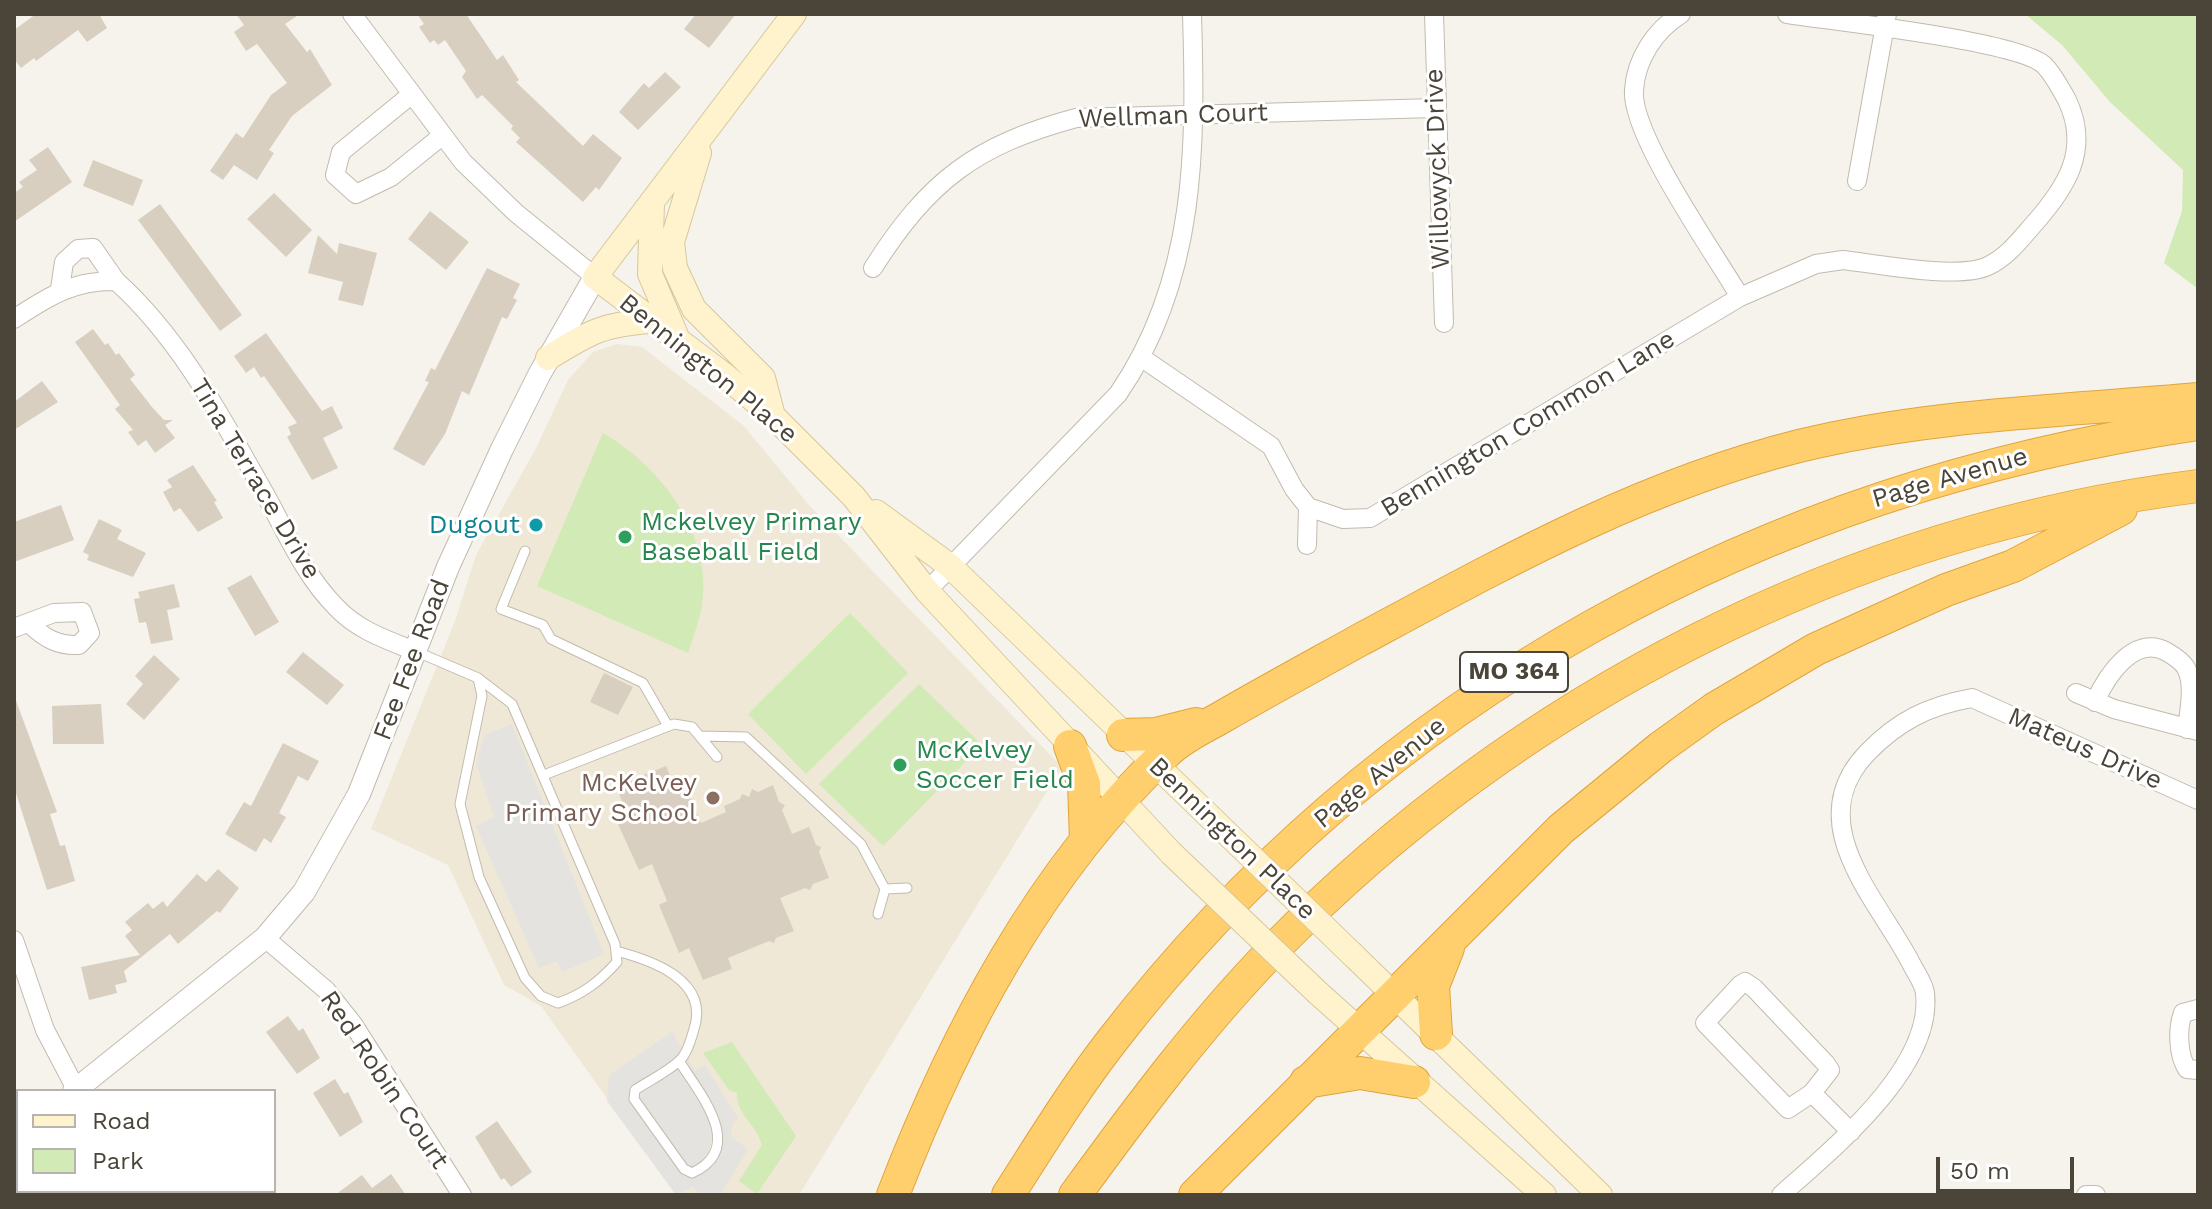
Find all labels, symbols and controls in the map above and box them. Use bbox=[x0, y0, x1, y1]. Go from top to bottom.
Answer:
street label: Willowyck Drive bbox=[1419, 68, 1457, 270]
street label: Wellman Court bbox=[1078, 97, 1268, 135]
street label: Bennington Place bbox=[612, 287, 804, 451]
street label: Bennington Common Lane bbox=[1375, 324, 1681, 524]
street label: Tina Terrace Drive bbox=[183, 373, 327, 585]
street label: Page Avenue bbox=[1869, 441, 2031, 515]
place label: Mckelvey Primary Baseball Field bbox=[641, 506, 861, 568]
place label: Dugout bbox=[429, 509, 520, 541]
marker: Dugout bbox=[527, 516, 545, 534]
marker: Mckelvey Primary Baseball Field bbox=[616, 528, 634, 546]
street label: Fee Fee Road bbox=[367, 575, 457, 745]
road number: MO 364 bbox=[1460, 652, 1568, 692]
street label: Mateus Drive bbox=[2003, 701, 2167, 797]
street label: Page Avenue bbox=[1308, 710, 1452, 836]
place label: McKelvey Soccer Field bbox=[916, 734, 1074, 796]
street label: Bennington Place bbox=[1142, 751, 1322, 927]
marker: McKelvey Soccer Field bbox=[891, 756, 909, 774]
place label: McKelvey Primary School bbox=[505, 767, 697, 828]
marker: McKelvey Primary School bbox=[704, 789, 722, 807]
street label: Red Robin Court bbox=[313, 985, 455, 1175]
legend bbox=[16, 1089, 276, 1193]
text: Road bbox=[92, 1107, 151, 1135]
scale bar bbox=[1940, 1141, 2078, 1191]
text: Park bbox=[92, 1147, 144, 1175]
text: 50 m bbox=[1950, 1157, 2010, 1185]

